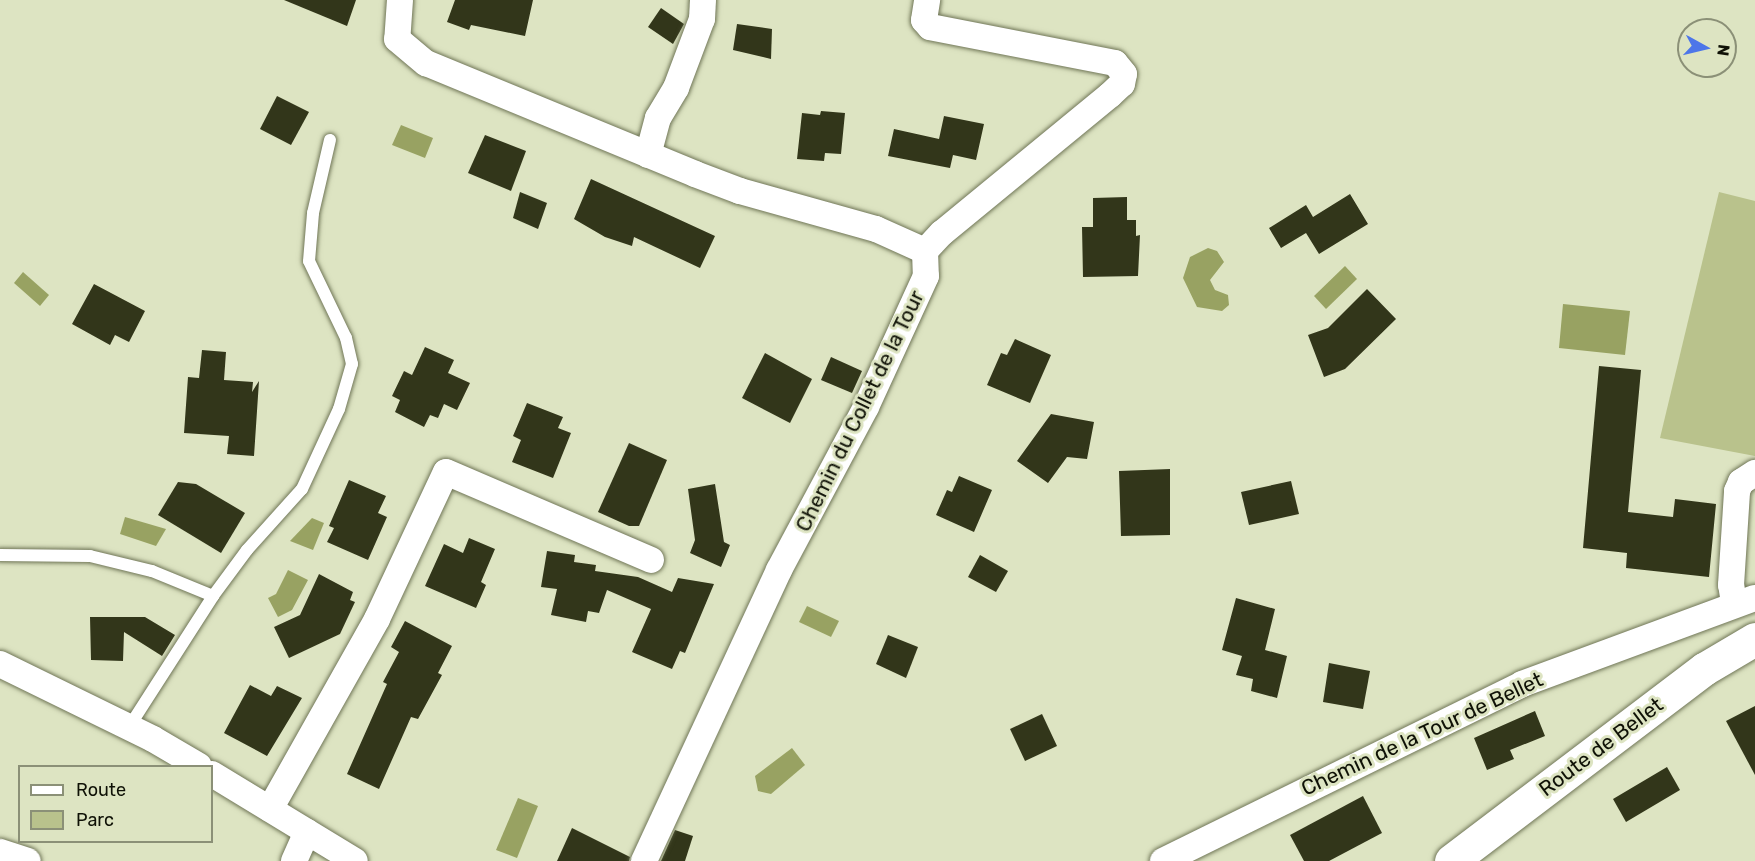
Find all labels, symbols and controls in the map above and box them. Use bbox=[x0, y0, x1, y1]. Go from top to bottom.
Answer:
north arrow bbox=[1677, 18, 1737, 78]
text: N bbox=[1713, 43, 1734, 57]
street label: Chemin du Collet de la Tour bbox=[790, 286, 930, 536]
street label: Chemin de la Tour de Bellet bbox=[1297, 667, 1547, 801]
street label: Route de Bellet bbox=[1534, 692, 1668, 802]
legend bbox=[18, 765, 213, 843]
text: Route bbox=[76, 779, 126, 801]
text: Parc bbox=[76, 809, 114, 831]

